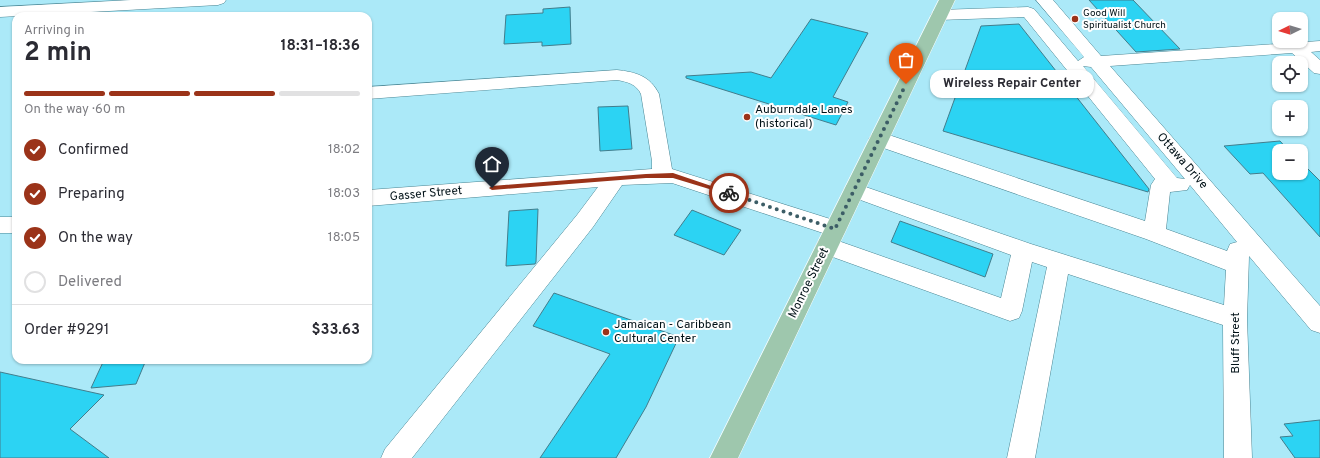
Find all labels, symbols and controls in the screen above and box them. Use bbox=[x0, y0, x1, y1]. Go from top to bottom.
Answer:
place label: Good Will Spiritualist Church bbox=[1083, 7, 1166, 32]
north arrow bbox=[1272, 12, 1308, 48]
map controls bbox=[1272, 12, 1308, 180]
marker: Good Will Spiritualist Church bbox=[1070, 14, 1080, 24]
text: Arriving in bbox=[24, 23, 85, 39]
text: 2 min bbox=[24, 37, 92, 70]
text: 18:31–18:36 bbox=[280, 37, 360, 56]
pin bbox=[889, 43, 923, 84]
icon: bag bbox=[895, 49, 917, 71]
button: locate bbox=[1272, 56, 1308, 92]
callout: Wireless Repair Center bbox=[930, 70, 1094, 98]
text: Wireless Repair Center bbox=[943, 76, 1081, 92]
button: + bbox=[1272, 100, 1308, 136]
text: On the way · 60 m bbox=[24, 102, 125, 118]
place label: Auburndale Lanes (historical) bbox=[755, 102, 853, 132]
marker: Auburndale Lanes (historical) bbox=[742, 112, 752, 122]
street label: Ottawa Drive bbox=[1153, 129, 1211, 193]
icon: check bbox=[24, 139, 46, 161]
text: Confirmed bbox=[58, 141, 129, 160]
text: 18:02 bbox=[328, 142, 360, 158]
button: − bbox=[1272, 144, 1308, 180]
pin bbox=[475, 147, 509, 188]
icon: home bbox=[481, 153, 503, 175]
courier bbox=[709, 173, 749, 213]
icon: bike bbox=[718, 182, 740, 204]
icon: check bbox=[24, 183, 46, 205]
street label: Gasser Street bbox=[389, 183, 463, 205]
text: Preparing bbox=[58, 185, 125, 204]
text: 18:03 bbox=[328, 186, 360, 202]
icon: check bbox=[24, 227, 46, 249]
text: On the way bbox=[58, 229, 133, 248]
text: 18:05 bbox=[328, 230, 360, 246]
street label: Monroe Street bbox=[785, 245, 833, 321]
text: Delivered bbox=[58, 273, 122, 292]
street label: Bluff Street bbox=[1228, 312, 1244, 374]
place label: Jamaican - Caribbean Cultural Center bbox=[614, 317, 731, 347]
text: Order #9291 bbox=[24, 321, 109, 340]
text: $33.63 bbox=[311, 321, 360, 340]
marker: Jamaican - Caribbean Cultural Center bbox=[601, 327, 611, 337]

